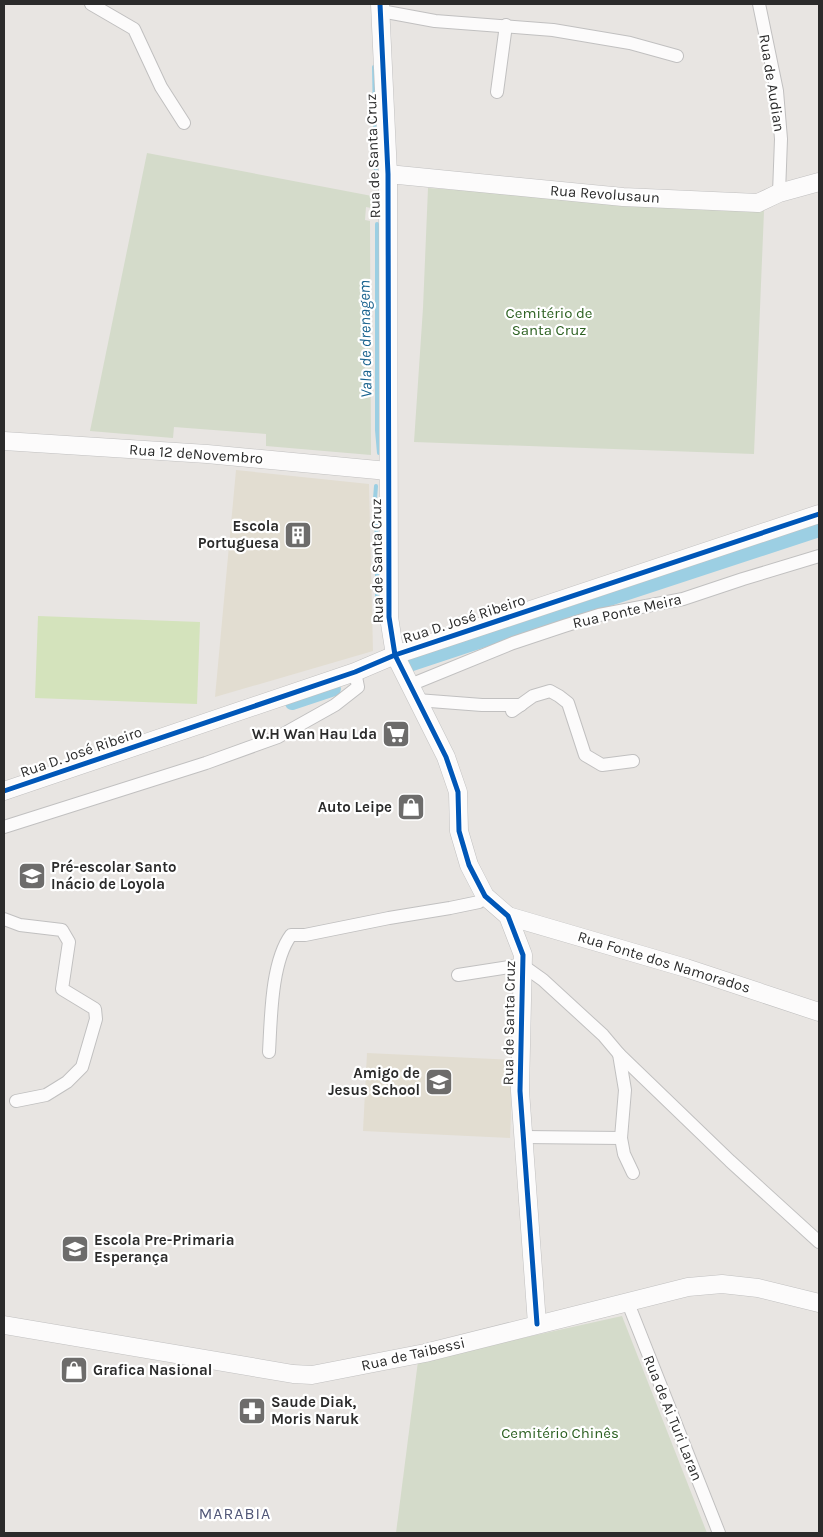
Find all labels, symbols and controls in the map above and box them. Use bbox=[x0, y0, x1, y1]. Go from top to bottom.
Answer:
street label: Rua de Audian bbox=[755, 33, 789, 133]
street label: Rua de Santa Cruz bbox=[362, 93, 384, 219]
street label: Rua Revolusaun bbox=[549, 181, 661, 207]
water label: Vala de drenagem bbox=[354, 280, 376, 398]
park label: Cemitério de Santa Cruz bbox=[506, 304, 592, 339]
street label: Rua 12 deNovembro bbox=[128, 440, 264, 468]
street label: Rua de Santa Cruz bbox=[367, 498, 387, 624]
place label: Escola Portuguesa bbox=[198, 517, 279, 552]
building icon: Escola Portuguesa bbox=[283, 520, 313, 550]
street label: Rua Ponte Meira bbox=[571, 590, 683, 632]
street label: Rua D. José Ribeiro bbox=[400, 591, 528, 647]
supermarket icon: W.H Wan Hau Lda bbox=[381, 719, 411, 749]
street label: Rua D. José Ribeiro bbox=[18, 723, 144, 781]
place label: W.H Wan Hau Lda bbox=[252, 725, 377, 743]
shop icon: Auto Leipe bbox=[396, 792, 426, 822]
place label: Auto Leipe bbox=[318, 798, 392, 816]
place label: Pré-escolar Santo Inácio de Loyola bbox=[51, 858, 177, 893]
school or university icon: Pré-escolar Santo Inácio de Loyola bbox=[17, 861, 47, 891]
street label: Rua Fonte dos Namorados bbox=[575, 927, 753, 997]
street label: Rua de Santa Cruz bbox=[499, 960, 519, 1086]
place label: Amigo de Jesus School bbox=[328, 1064, 420, 1099]
school or university icon: Amigo de Jesus School bbox=[424, 1067, 454, 1097]
place label: Escola Pre-Primaria Esperança bbox=[94, 1231, 235, 1266]
school or university icon: Escola Pre-Primaria Esperança bbox=[60, 1234, 90, 1264]
street label: Rua de Taibessi bbox=[359, 1333, 467, 1375]
street label: Rua de Ai Turi Laran bbox=[640, 1353, 706, 1483]
shop icon: Grafica Nasional bbox=[59, 1355, 89, 1385]
place label: Grafica Nasional bbox=[93, 1361, 212, 1379]
place label: Saude Diak, Moris Naruk bbox=[271, 1393, 359, 1428]
pharmacy icon: Saude Diak, Moris Naruk bbox=[237, 1396, 267, 1426]
park label: Cemitério Chinês bbox=[501, 1424, 619, 1442]
district label: MARABIA bbox=[199, 1504, 271, 1523]

